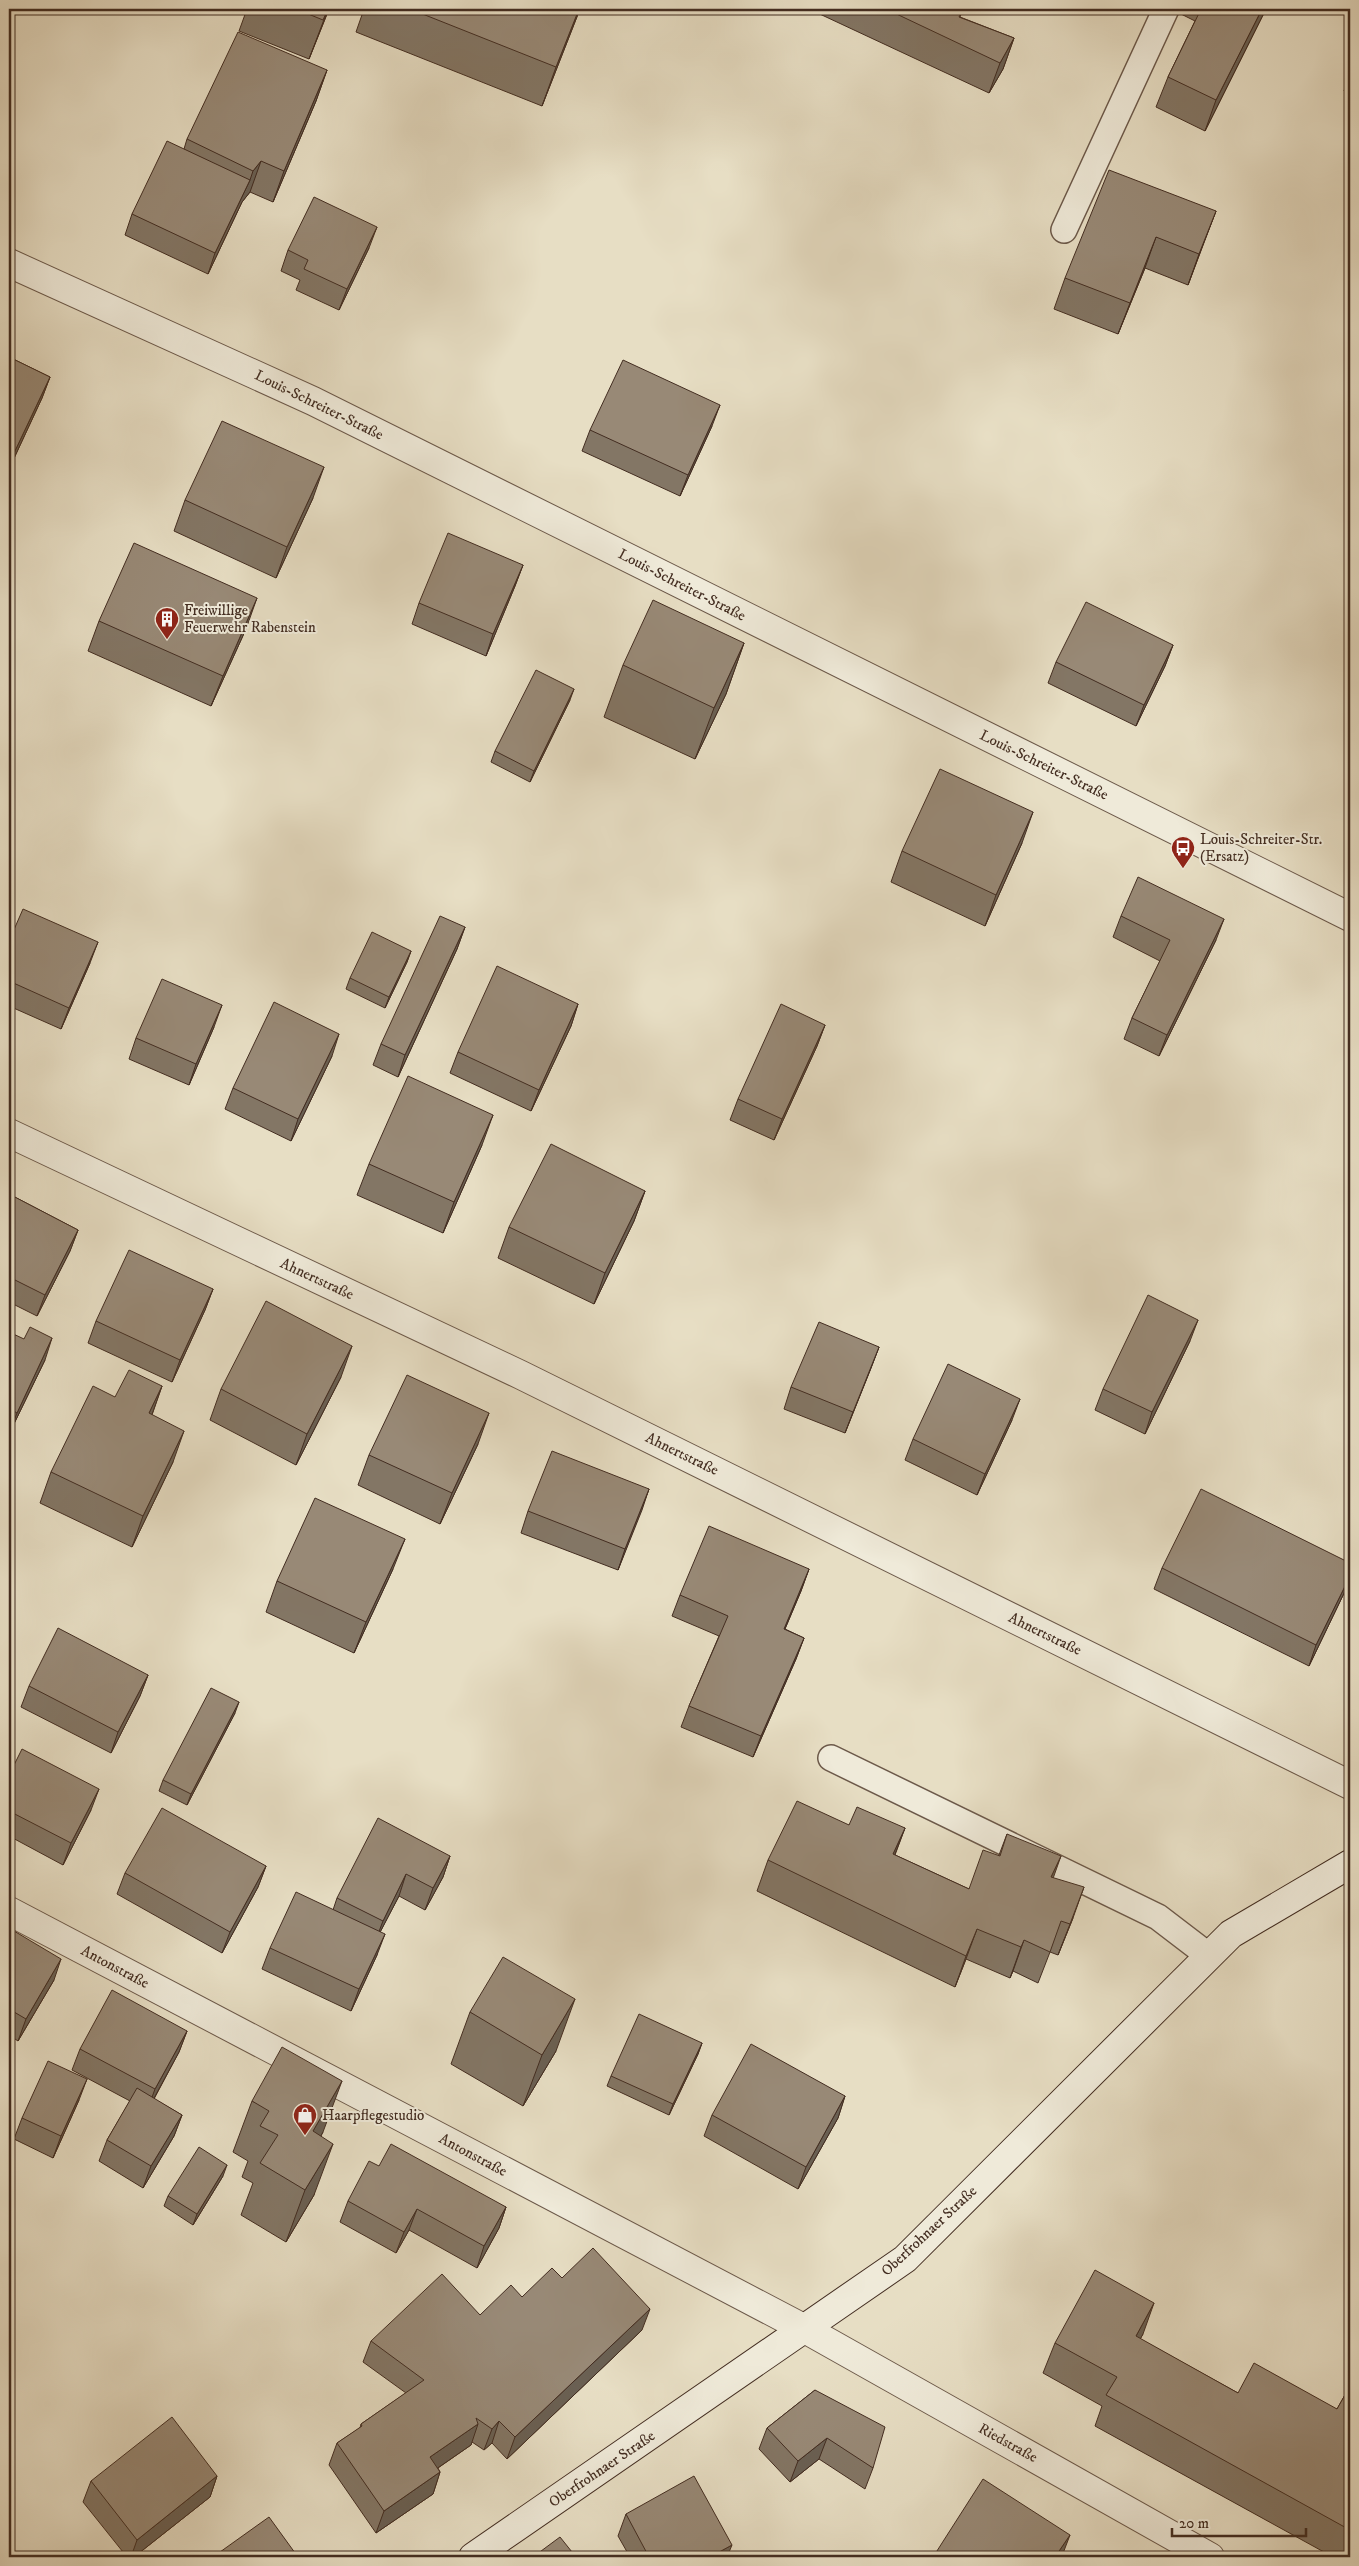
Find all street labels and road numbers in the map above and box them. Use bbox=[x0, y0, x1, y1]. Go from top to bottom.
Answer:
street label: Louis-Schreiter-Straße bbox=[252, 366, 386, 444]
street label: Louis-Schreiter-Straße bbox=[615, 545, 749, 625]
street label: Louis-Schreiter-Straße bbox=[977, 726, 1111, 804]
street label: Ahnertstraße bbox=[277, 1254, 357, 1304]
street label: Ahnertstraße bbox=[642, 1428, 722, 1480]
street label: Ahnertstraße bbox=[1005, 1608, 1085, 1660]
street label: Antonstraße bbox=[78, 1941, 152, 1993]
street label: Antonstraße bbox=[436, 2129, 510, 2181]
street label: Oberfrohnaer Straße bbox=[877, 2182, 981, 2280]
street label: Riedstraße bbox=[975, 2419, 1041, 2467]
street label: Oberfrohnaer Straße bbox=[545, 2426, 659, 2512]

